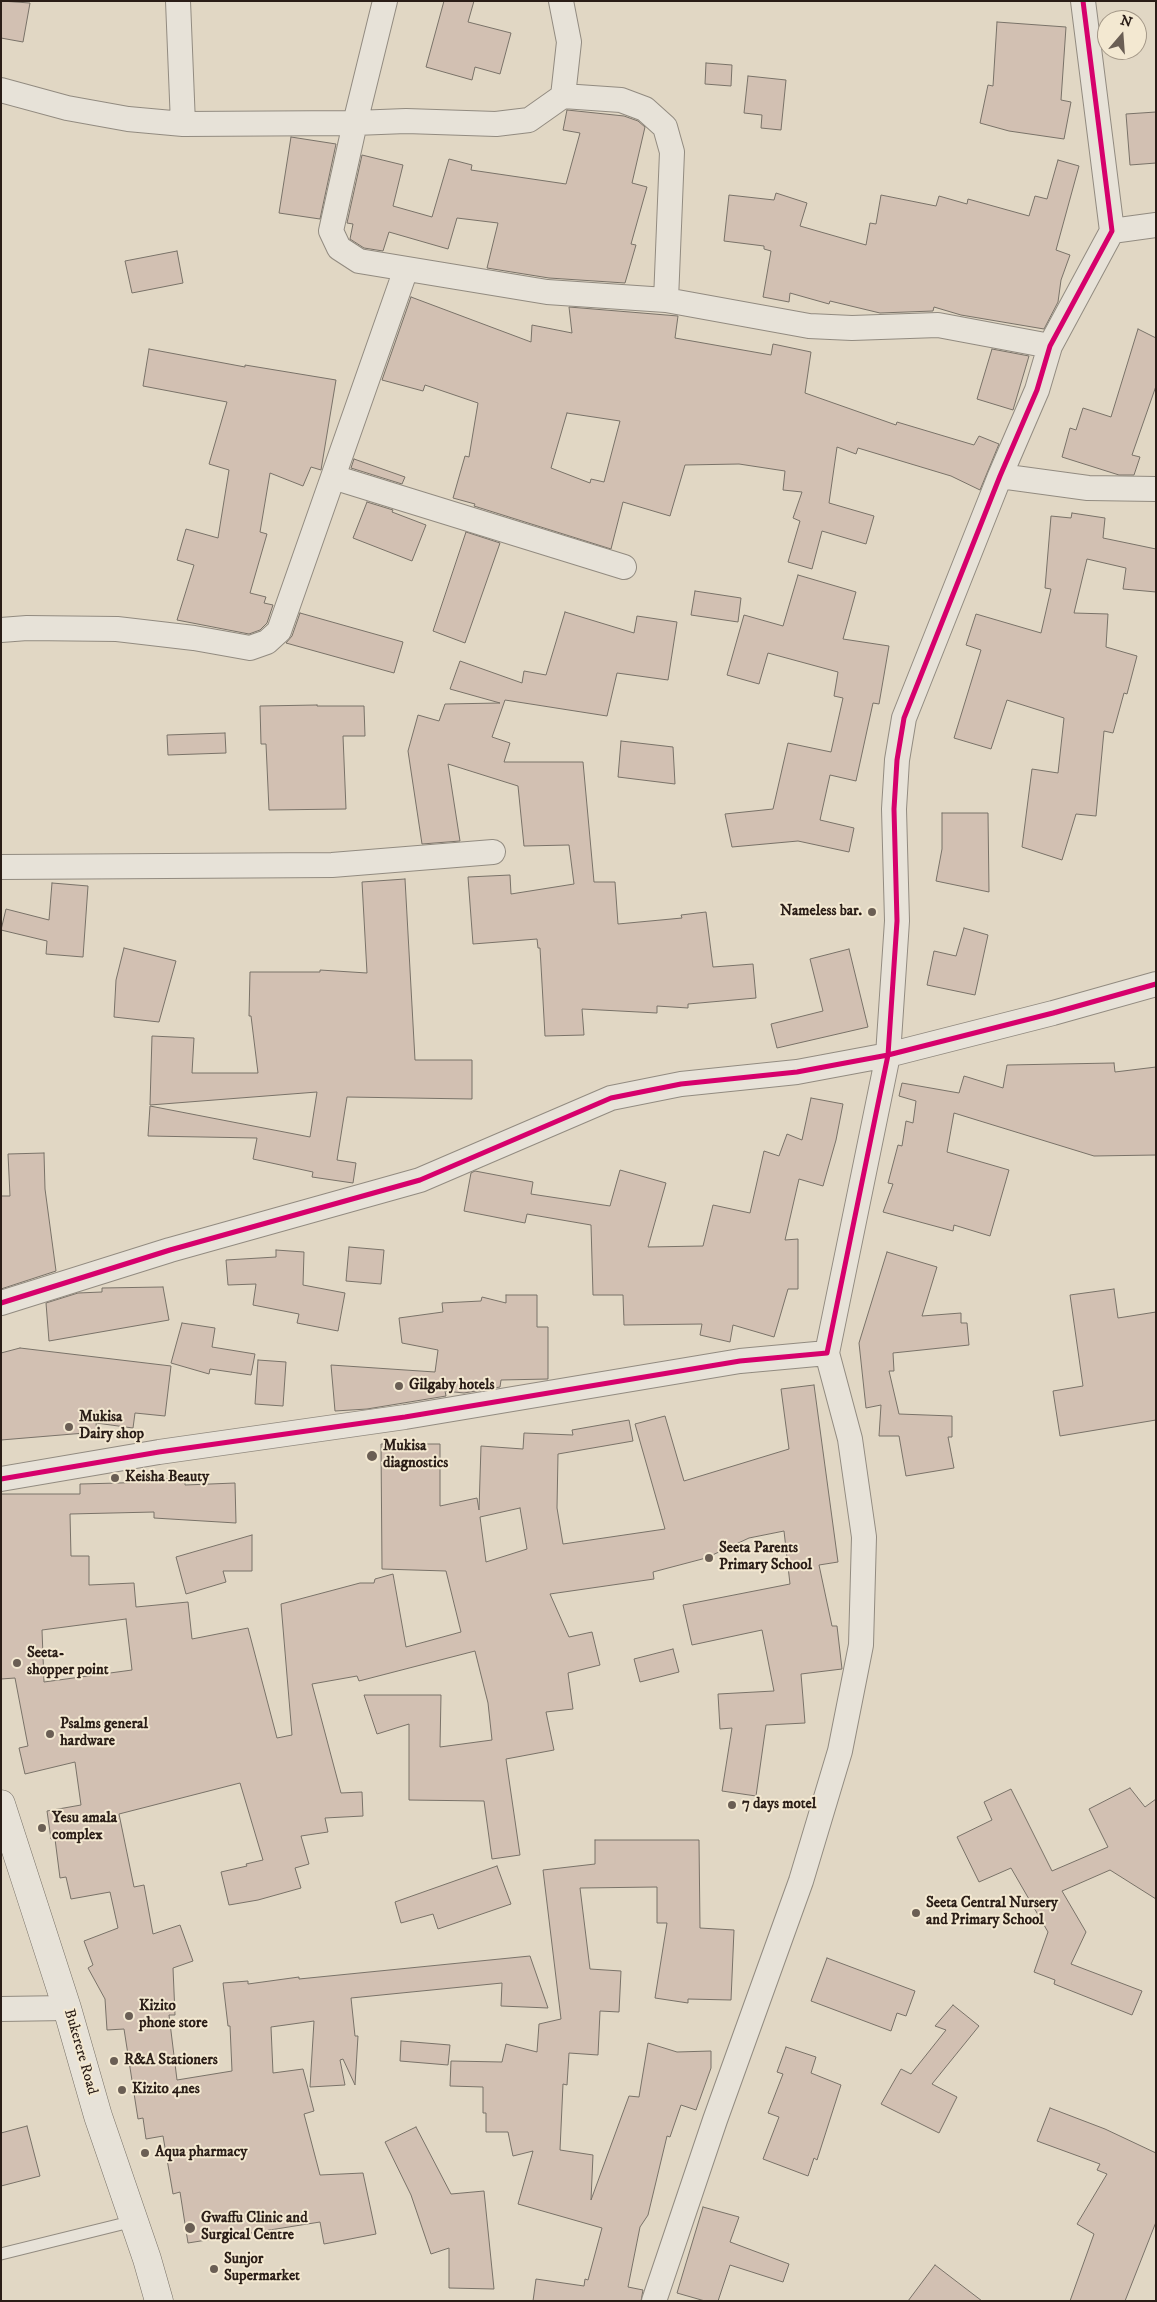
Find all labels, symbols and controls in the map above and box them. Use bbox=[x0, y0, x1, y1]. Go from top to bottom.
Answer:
north arrow bbox=[1097, 10, 1147, 60]
text: N bbox=[1118, 11, 1135, 32]
place label: Nameless bar. bbox=[780, 903, 862, 921]
marker: Nameless bar. bbox=[866, 906, 878, 918]
place label: Gilgaby hotels bbox=[409, 1377, 495, 1395]
marker: Gilgaby hotels bbox=[393, 1380, 405, 1392]
place label: Mukisa Dairy shop bbox=[79, 1409, 144, 1444]
marker: Mukisa Dairy shop bbox=[63, 1421, 75, 1433]
place label: Mukisa diagnostics bbox=[383, 1438, 448, 1473]
marker: Mukisa diagnostics bbox=[365, 1449, 379, 1463]
place label: Keisha Beauty bbox=[125, 1469, 209, 1487]
marker: Keisha Beauty bbox=[109, 1472, 121, 1484]
place label: Seeta Parents Primary School bbox=[719, 1540, 812, 1575]
marker: Seeta Parents Primary School bbox=[703, 1552, 715, 1564]
place label: Seeta- shopper point bbox=[27, 1645, 108, 1680]
marker: Seeta- shopper point bbox=[11, 1657, 23, 1669]
place label: Psalms general hardware bbox=[60, 1716, 148, 1751]
marker: Psalms general hardware bbox=[44, 1728, 56, 1740]
place label: 7 days motel bbox=[742, 1796, 816, 1814]
marker: 7 days motel bbox=[726, 1799, 738, 1811]
place label: Yesu amala complex bbox=[52, 1810, 117, 1845]
marker: Yesu amala complex bbox=[36, 1822, 48, 1834]
place label: Seeta Central Nursery and Primary School bbox=[926, 1895, 1058, 1930]
marker: Seeta Central Nursery and Primary School bbox=[910, 1907, 922, 1919]
place label: Kizito phone store bbox=[139, 1998, 208, 2033]
street label: Bukerere Road bbox=[59, 2007, 101, 2097]
marker: Kizito phone store bbox=[123, 2010, 135, 2022]
place label: R&A Stationers bbox=[124, 2052, 218, 2070]
marker: R&A Stationers bbox=[108, 2055, 120, 2067]
place label: Kizito 4nes bbox=[132, 2081, 200, 2099]
marker: Kizito 4nes bbox=[116, 2084, 128, 2096]
place label: Aqua pharmacy bbox=[155, 2144, 247, 2162]
marker: Aqua pharmacy bbox=[139, 2147, 151, 2159]
place label: Gwaffu Clinic and Surgical Centre bbox=[201, 2210, 308, 2245]
marker: Gwaffu Clinic and Surgical Centre bbox=[183, 2221, 197, 2235]
place label: Sunjor Supermarket bbox=[224, 2251, 300, 2286]
marker: Sunjor Supermarket bbox=[208, 2263, 220, 2275]

